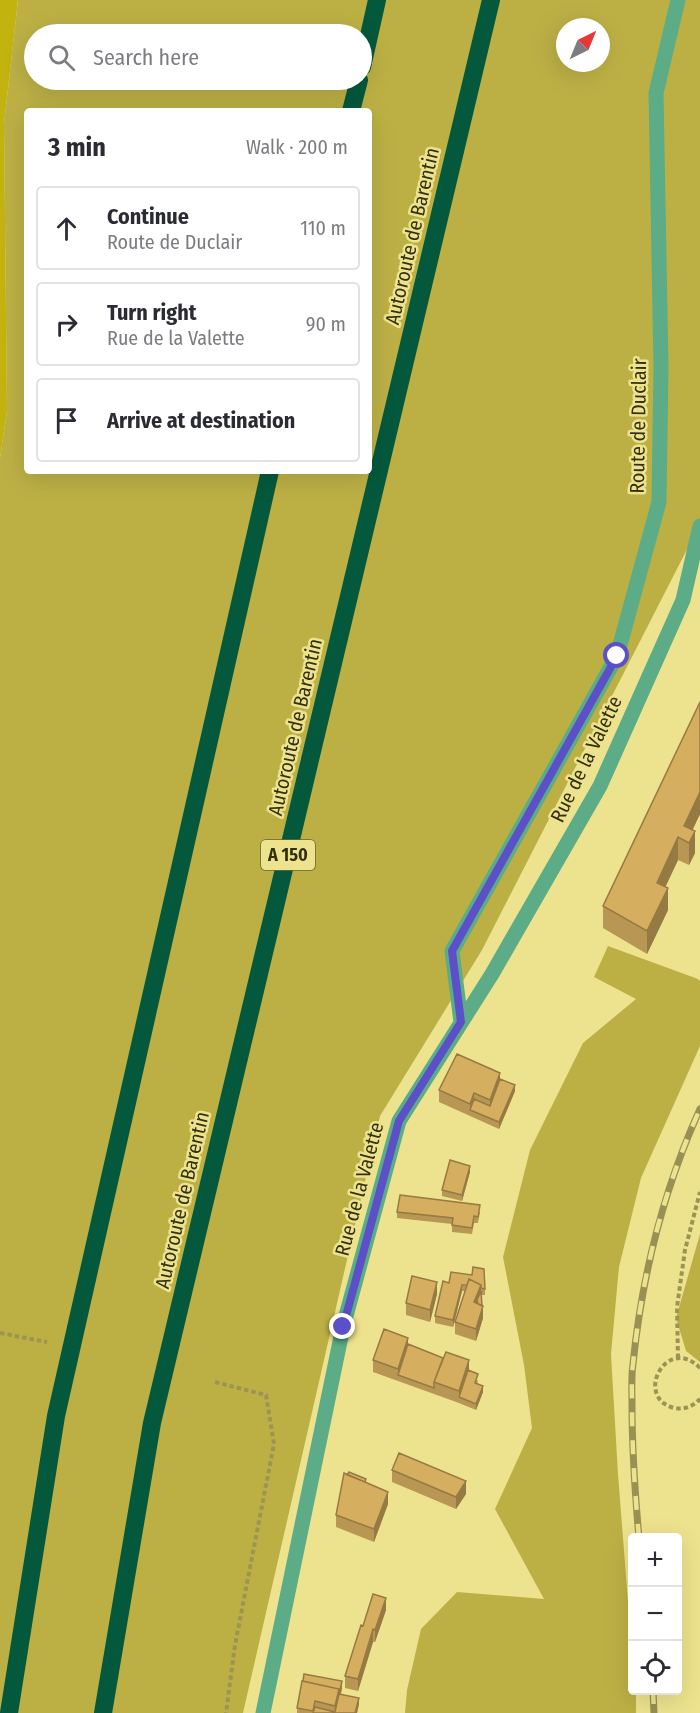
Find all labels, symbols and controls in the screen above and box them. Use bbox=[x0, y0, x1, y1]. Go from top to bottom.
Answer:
north arrow bbox=[556, 18, 610, 72]
search box bbox=[24, 24, 372, 90]
icon: search bbox=[45, 41, 78, 74]
text: Search here bbox=[93, 44, 199, 71]
text: 3 min bbox=[48, 132, 106, 163]
text: Walk · 200 m bbox=[246, 135, 348, 159]
street label: Autoroute de Barentin bbox=[380, 145, 444, 327]
text: Continue bbox=[107, 203, 189, 230]
icon: ahead bbox=[50, 212, 83, 245]
text: 110 m bbox=[300, 216, 346, 240]
text: Route de Duclair bbox=[107, 230, 242, 254]
text: Turn right bbox=[107, 299, 196, 326]
icon: right bbox=[50, 308, 83, 341]
text: 90 m bbox=[306, 312, 346, 336]
text: Rue de la Valette bbox=[107, 326, 245, 350]
street label: Route de Duclair bbox=[625, 358, 651, 494]
icon: arrive bbox=[50, 404, 83, 437]
text: Arrive at destination bbox=[107, 407, 295, 434]
street label: Autoroute de Barentin bbox=[263, 636, 327, 818]
route start bbox=[603, 642, 629, 668]
street label: Rue de la Valette bbox=[545, 692, 627, 826]
road number: A 150 bbox=[261, 840, 315, 870]
street label: Autoroute de Barentin bbox=[150, 1109, 214, 1291]
street label: Rue de la Valette bbox=[330, 1119, 388, 1259]
route end bbox=[329, 1313, 355, 1339]
map controls bbox=[628, 1533, 682, 1695]
button: + bbox=[628, 1533, 682, 1587]
button: − bbox=[628, 1587, 682, 1641]
button: locate bbox=[628, 1641, 682, 1695]

